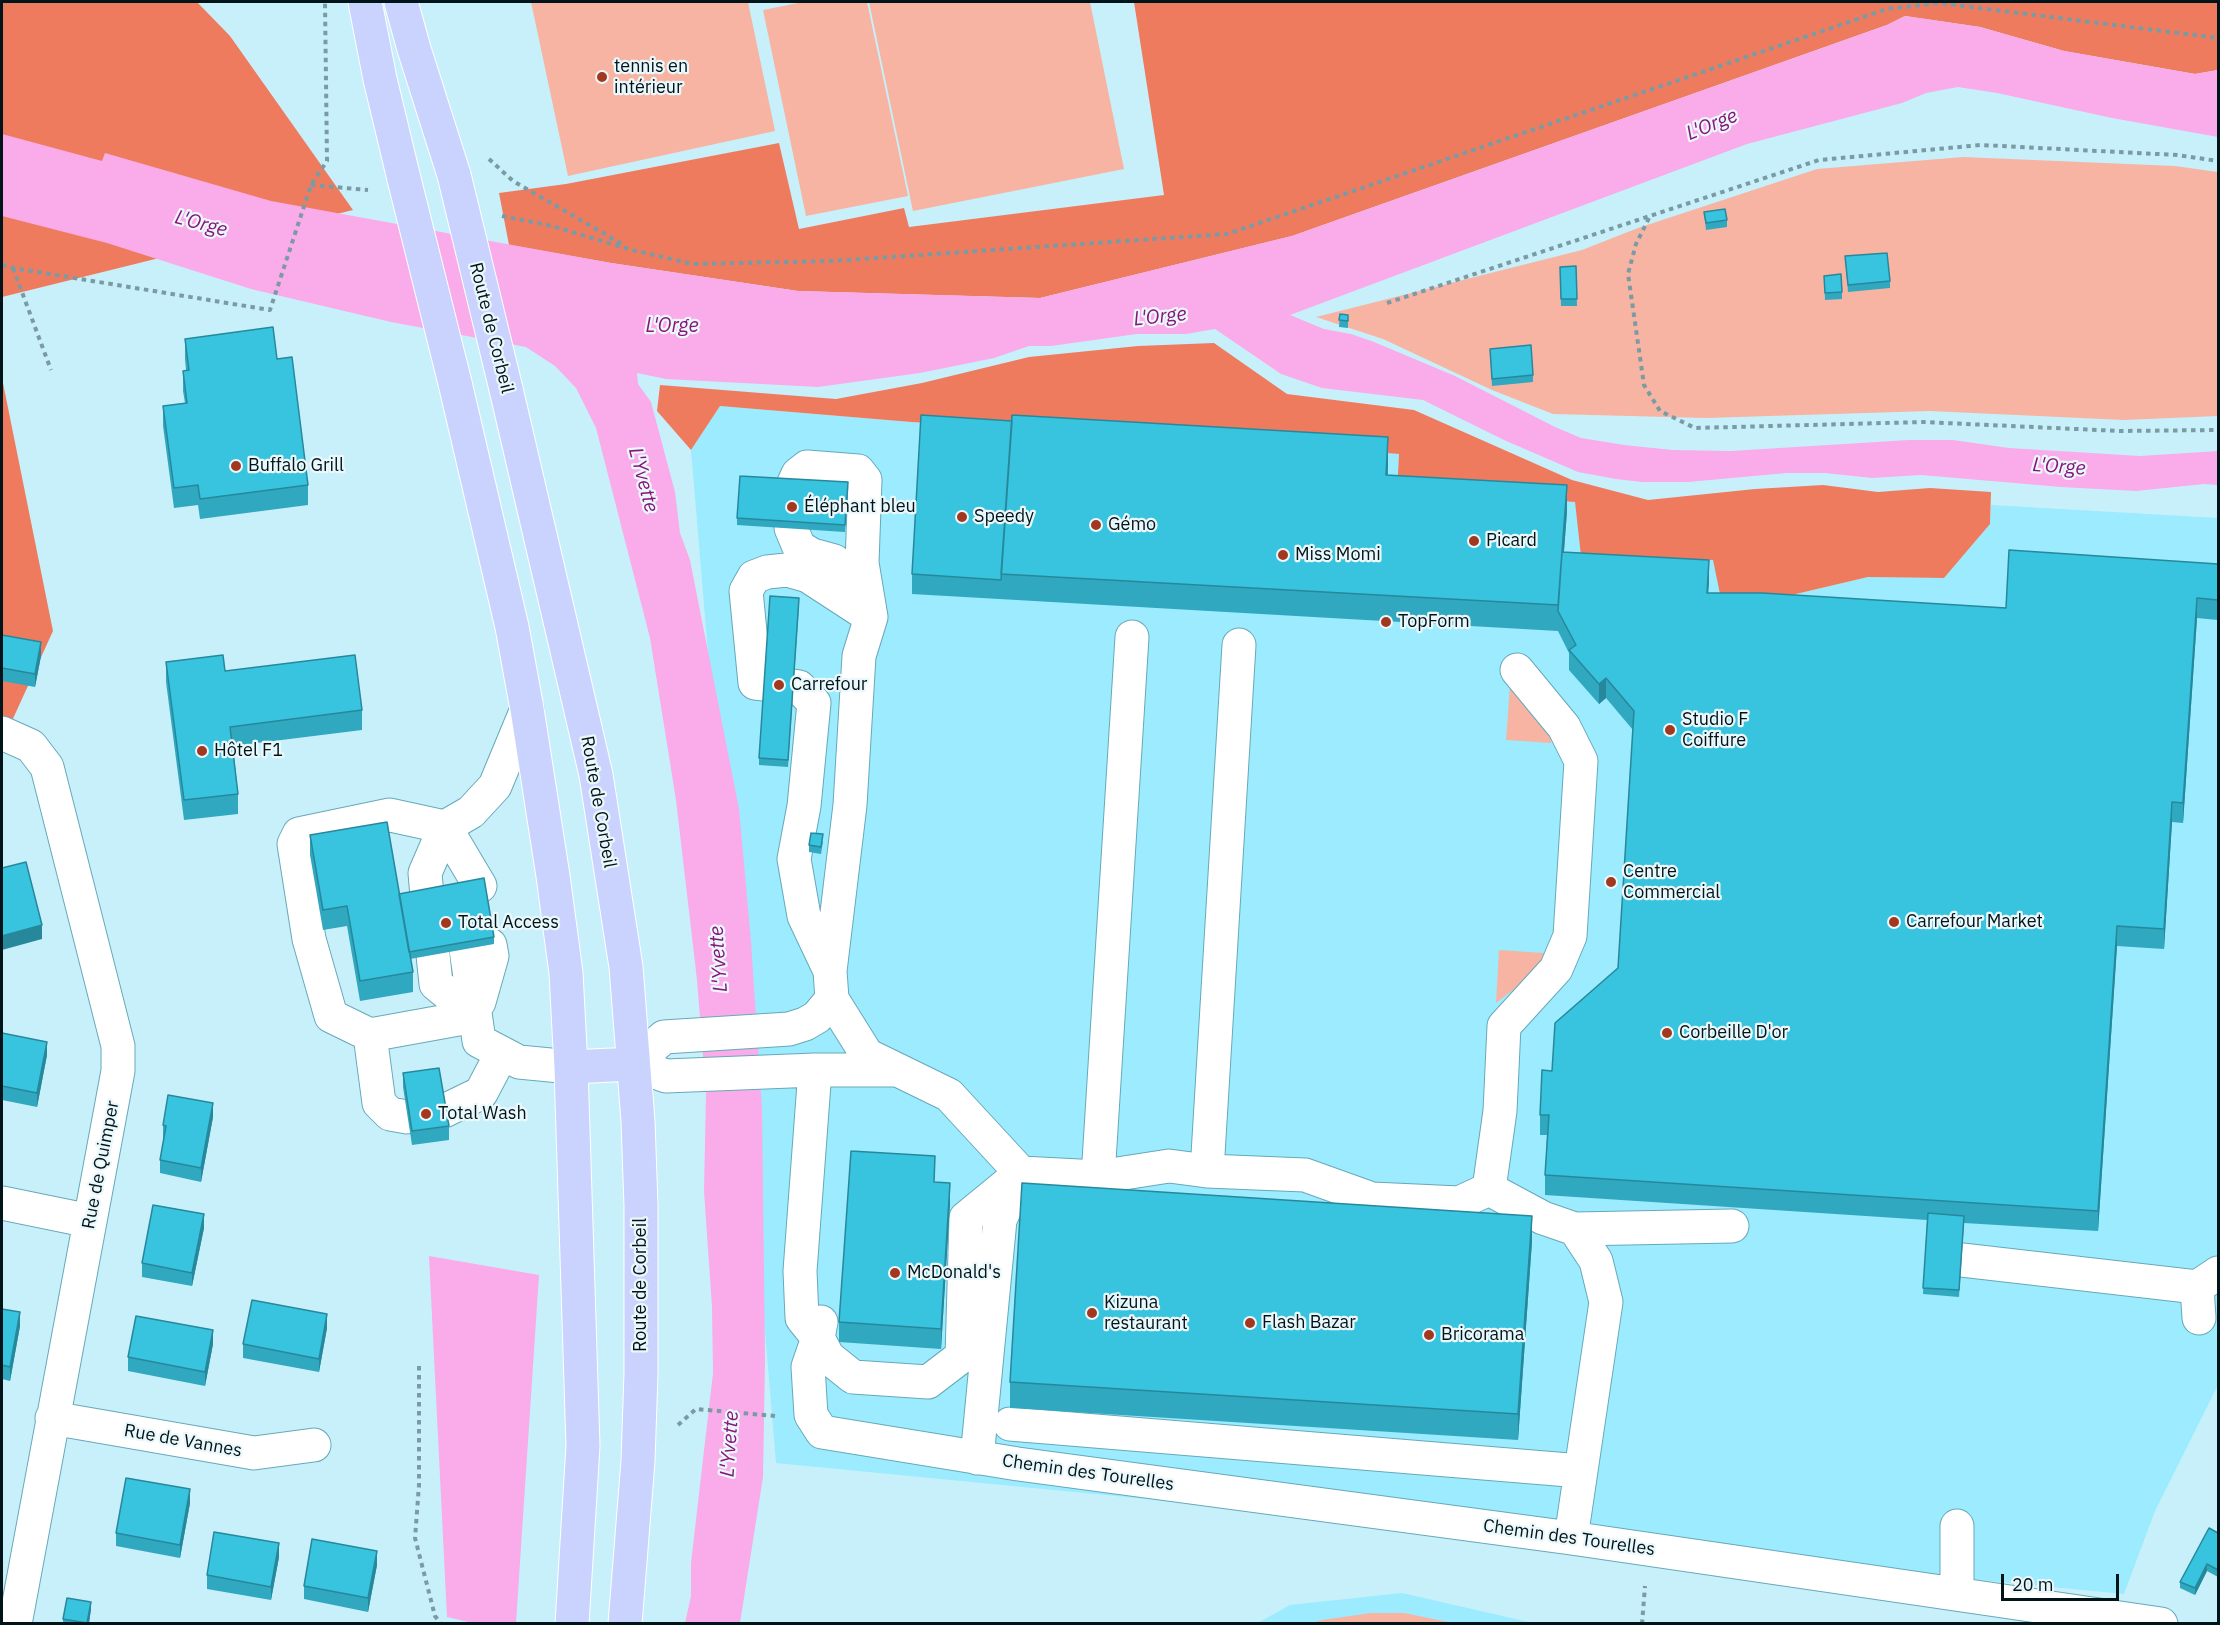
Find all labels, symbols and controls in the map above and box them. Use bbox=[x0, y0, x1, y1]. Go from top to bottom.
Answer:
place label: tennis en intérieur bbox=[614, 56, 688, 98]
marker: tennis en intérieur bbox=[595, 70, 609, 84]
water label: L'Orge bbox=[1683, 104, 1741, 146]
water label: L'Orge bbox=[172, 206, 230, 242]
street label: Route de Corbeil bbox=[464, 260, 518, 396]
water label: L'Orge bbox=[1132, 302, 1188, 332]
water label: L'Orge bbox=[645, 314, 699, 338]
water label: L'Yvette bbox=[623, 445, 663, 515]
water label: L'Orge bbox=[2032, 453, 2086, 481]
place label: Buffalo Grill bbox=[248, 455, 344, 477]
marker: Buffalo Grill bbox=[229, 459, 243, 473]
place label: Éléphant bleu bbox=[804, 496, 916, 518]
marker: Éléphant bleu bbox=[785, 500, 799, 514]
place label: Speedy bbox=[974, 506, 1034, 528]
marker: Speedy bbox=[955, 510, 969, 524]
place label: Gémo bbox=[1108, 514, 1156, 536]
marker: Gémo bbox=[1089, 518, 1103, 532]
place label: Picard bbox=[1486, 530, 1537, 552]
marker: Picard bbox=[1467, 534, 1481, 548]
place label: Miss Momi bbox=[1295, 544, 1381, 566]
marker: Miss Momi bbox=[1276, 548, 1290, 562]
place label: TopForm bbox=[1398, 611, 1470, 633]
marker: TopForm bbox=[1379, 615, 1393, 629]
place label: Carrefour bbox=[791, 674, 867, 696]
marker: Carrefour bbox=[772, 678, 786, 692]
place label: Studio F Coiffure bbox=[1682, 709, 1748, 752]
marker: Studio F Coiffure bbox=[1663, 723, 1677, 737]
street label: Route de Corbeil bbox=[576, 734, 620, 870]
place label: Hôtel F1 bbox=[214, 740, 283, 762]
marker: Hôtel F1 bbox=[195, 744, 209, 758]
place label: Centre Commercial bbox=[1623, 861, 1720, 904]
marker: Centre Commercial bbox=[1604, 875, 1618, 889]
place label: Carrefour Market bbox=[1906, 911, 2043, 933]
place label: Total Access bbox=[458, 912, 559, 934]
marker: Carrefour Market bbox=[1887, 915, 1901, 929]
marker: Total Access bbox=[439, 916, 453, 930]
water label: L'Yvette bbox=[705, 925, 733, 993]
place label: Corbeille D'or bbox=[1679, 1022, 1788, 1044]
marker: Corbeille D'or bbox=[1660, 1026, 1674, 1040]
street label: Rue de Quimper bbox=[78, 1099, 124, 1231]
place label: Total Wash bbox=[438, 1103, 527, 1125]
marker: Total Wash bbox=[419, 1107, 433, 1121]
street label: Route de Corbeil bbox=[630, 1218, 652, 1352]
place label: McDonald's bbox=[907, 1262, 1001, 1284]
marker: McDonald's bbox=[888, 1266, 902, 1280]
place label: Kizuna restaurant bbox=[1104, 1292, 1188, 1334]
marker: Kizuna restaurant bbox=[1085, 1306, 1099, 1320]
place label: Flash Bazar bbox=[1262, 1312, 1356, 1334]
marker: Flash Bazar bbox=[1243, 1316, 1257, 1330]
place label: Bricorama bbox=[1441, 1324, 1524, 1346]
marker: Bricorama bbox=[1422, 1328, 1436, 1342]
water label: L'Yvette bbox=[716, 1410, 744, 1478]
street label: Rue de Vannes bbox=[122, 1420, 244, 1462]
street label: Chemin des Tourelles bbox=[1001, 1450, 1175, 1496]
street label: Chemin des Tourelles bbox=[1482, 1515, 1656, 1561]
scale bar bbox=[2004, 1562, 2122, 1600]
text: 20 m bbox=[2012, 1573, 2054, 1596]

